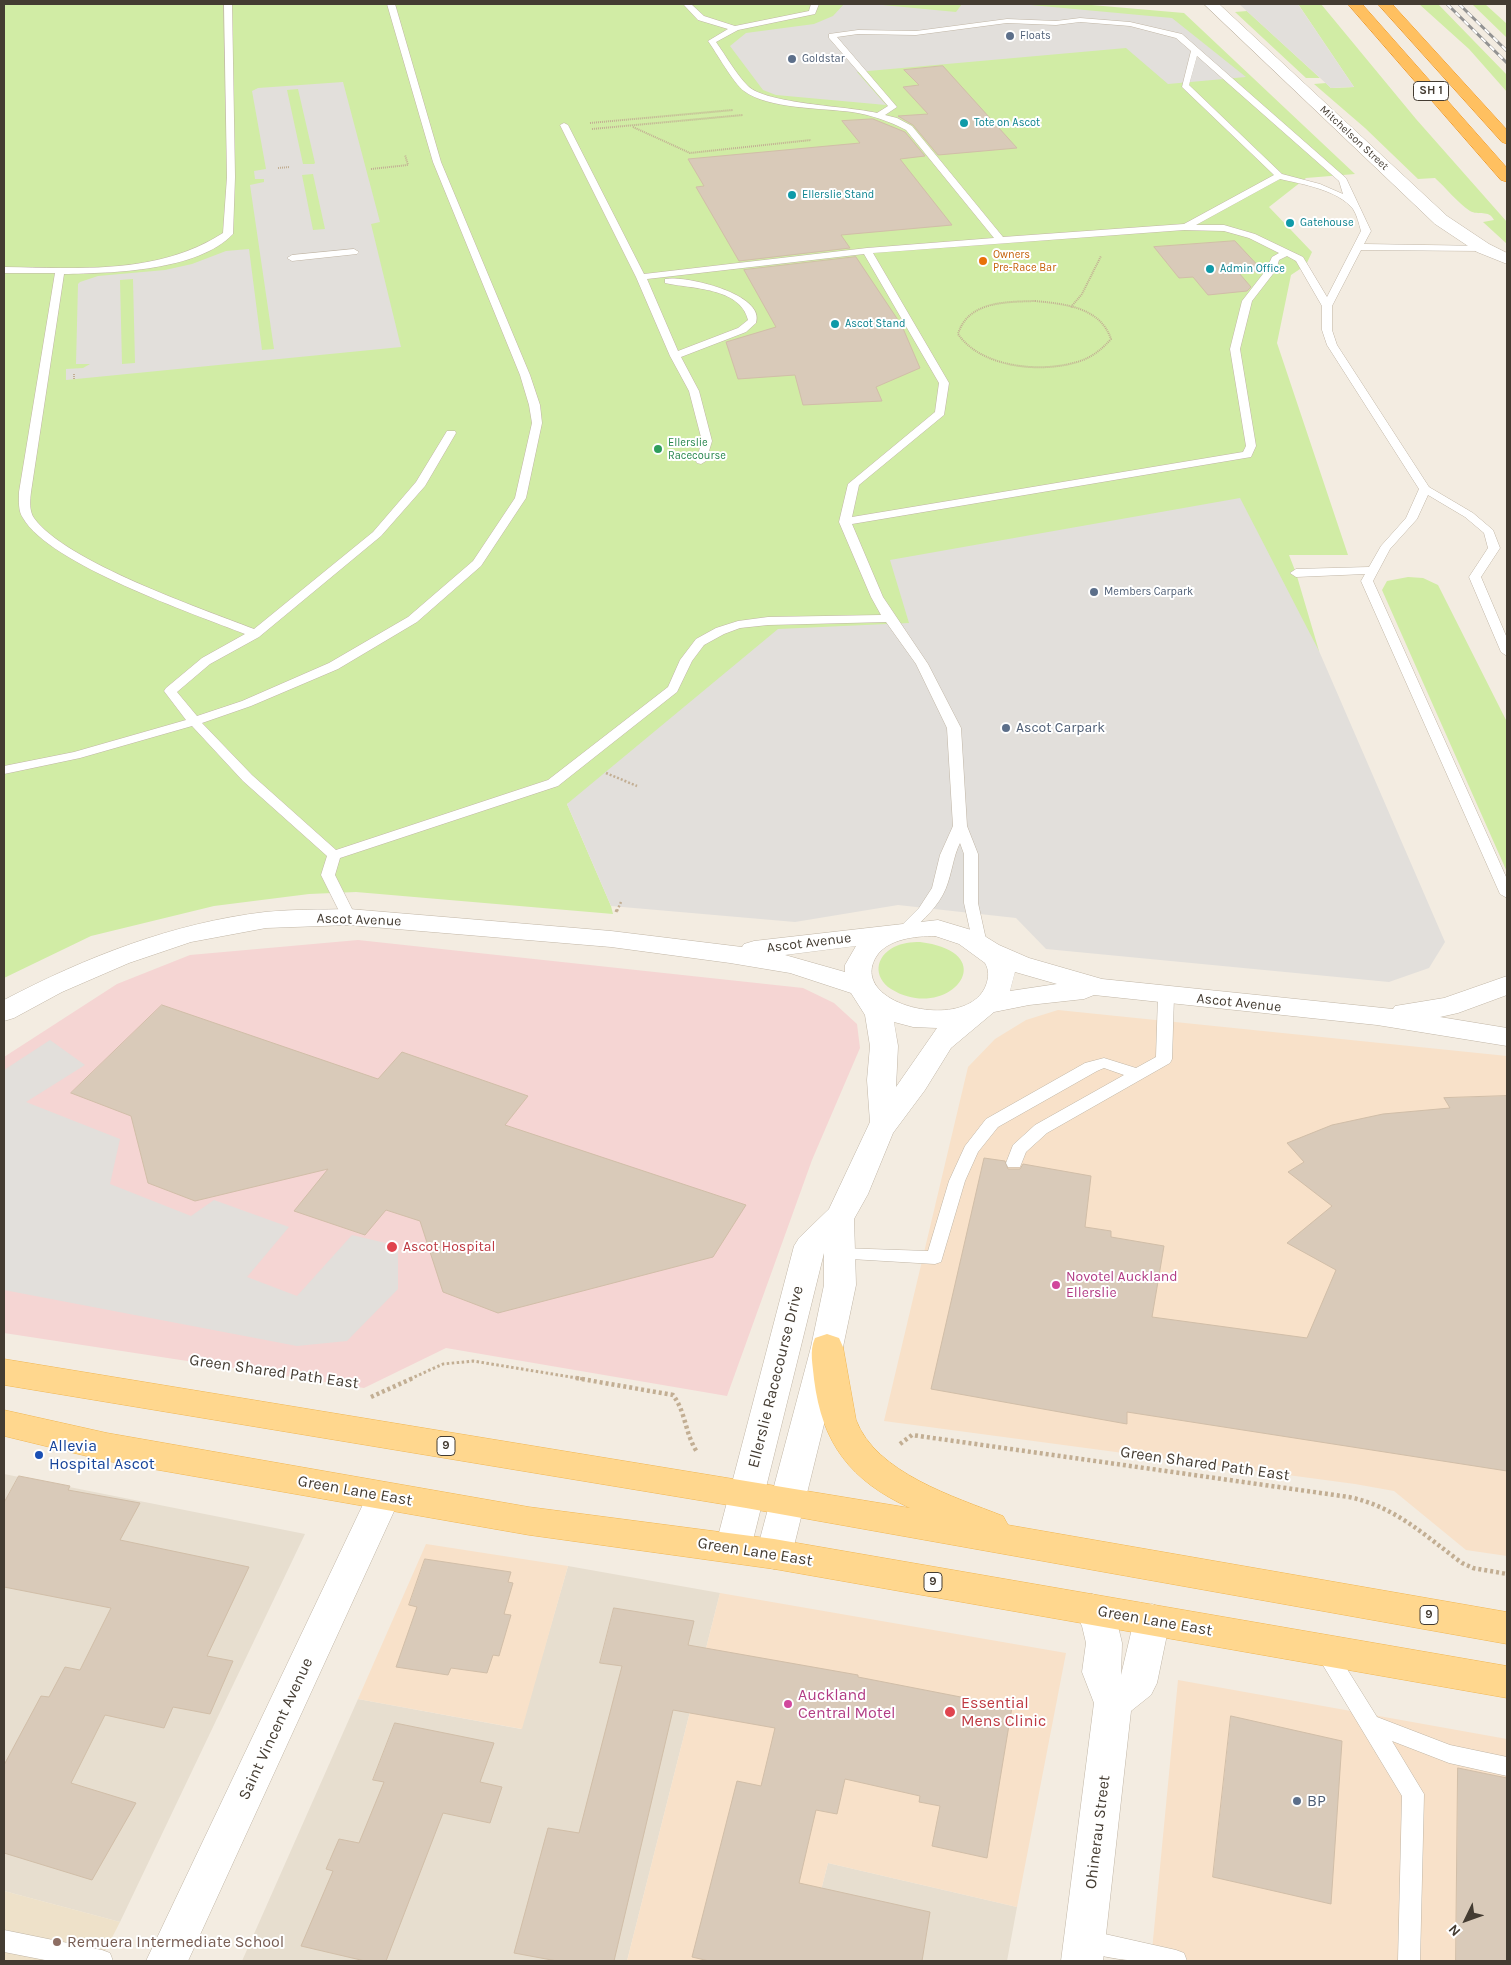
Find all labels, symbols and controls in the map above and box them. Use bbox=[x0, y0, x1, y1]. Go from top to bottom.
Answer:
place label: Floats bbox=[1020, 29, 1051, 43]
marker: Floats bbox=[1004, 30, 1016, 42]
place label: Goldstar bbox=[802, 52, 845, 66]
marker: Goldstar bbox=[786, 53, 798, 65]
road number: SH 1 bbox=[1414, 82, 1448, 100]
street label: Mitchelson Street bbox=[1317, 103, 1391, 173]
place label: Tote on Ascot bbox=[974, 116, 1040, 130]
marker: Tote on Ascot bbox=[958, 117, 970, 129]
place label: Ellerslie Stand bbox=[802, 188, 874, 202]
marker: Ellerslie Stand bbox=[786, 189, 798, 201]
place label: Gatehouse bbox=[1300, 216, 1354, 230]
marker: Gatehouse bbox=[1284, 217, 1296, 229]
place label: Owners Pre-Race Bar bbox=[993, 248, 1056, 274]
marker: Owners Pre-Race Bar bbox=[977, 255, 989, 267]
place label: Admin Office bbox=[1220, 262, 1285, 276]
marker: Admin Office bbox=[1204, 263, 1216, 275]
place label: Ascot Stand bbox=[845, 317, 906, 331]
marker: Ascot Stand bbox=[829, 318, 841, 330]
place label: Ellerslie Racecourse bbox=[668, 436, 726, 462]
marker: Ellerslie Racecourse bbox=[652, 443, 664, 455]
place label: Members Carpark bbox=[1104, 585, 1193, 599]
marker: Members Carpark bbox=[1088, 586, 1100, 598]
place label: Ascot Carpark bbox=[1016, 720, 1105, 736]
marker: Ascot Carpark bbox=[1000, 722, 1012, 734]
street label: Ascot Avenue bbox=[316, 910, 402, 930]
street label: Ascot Avenue bbox=[766, 929, 852, 957]
street label: Ascot Avenue bbox=[1196, 990, 1282, 1016]
place label: Ascot Hospital bbox=[403, 1239, 495, 1255]
marker: Ascot Hospital bbox=[385, 1240, 399, 1254]
place label: Novotel Auckland Ellerslie bbox=[1066, 1269, 1178, 1302]
marker: Novotel Auckland Ellerslie bbox=[1050, 1279, 1062, 1291]
street label: Ellerslie Racecourse Drive bbox=[744, 1284, 808, 1470]
street label: Green Shared Path East bbox=[188, 1351, 360, 1393]
place label: Allevia Hospital Ascot bbox=[49, 1436, 155, 1474]
road number: 9 bbox=[437, 1436, 455, 1455]
street label: Green Shared Path East bbox=[1119, 1443, 1291, 1485]
marker: Allevia Hospital Ascot bbox=[33, 1449, 45, 1461]
street label: Green Lane East bbox=[296, 1471, 414, 1511]
street label: Green Lane East bbox=[696, 1533, 814, 1571]
road number: 9 bbox=[924, 1572, 942, 1591]
street label: Green Lane East bbox=[1096, 1601, 1214, 1641]
road number: 9 bbox=[1420, 1606, 1438, 1624]
street label: Saint Vincent Avenue bbox=[235, 1655, 317, 1803]
place label: Auckland Central Motel bbox=[798, 1685, 896, 1723]
place label: Essential Mens Clinic bbox=[961, 1693, 1046, 1731]
marker: Auckland Central Motel bbox=[782, 1698, 794, 1710]
marker: Essential Mens Clinic bbox=[943, 1705, 957, 1719]
street label: Ohinerau Street bbox=[1081, 1774, 1115, 1890]
place label: BP bbox=[1307, 1791, 1326, 1811]
marker: BP bbox=[1291, 1795, 1303, 1807]
north arrow bbox=[1441, 1895, 1491, 1945]
text: N bbox=[1445, 1921, 1464, 1940]
place label: Remuera Intermediate School bbox=[67, 1932, 284, 1952]
marker: Remuera Intermediate School bbox=[51, 1936, 63, 1948]

